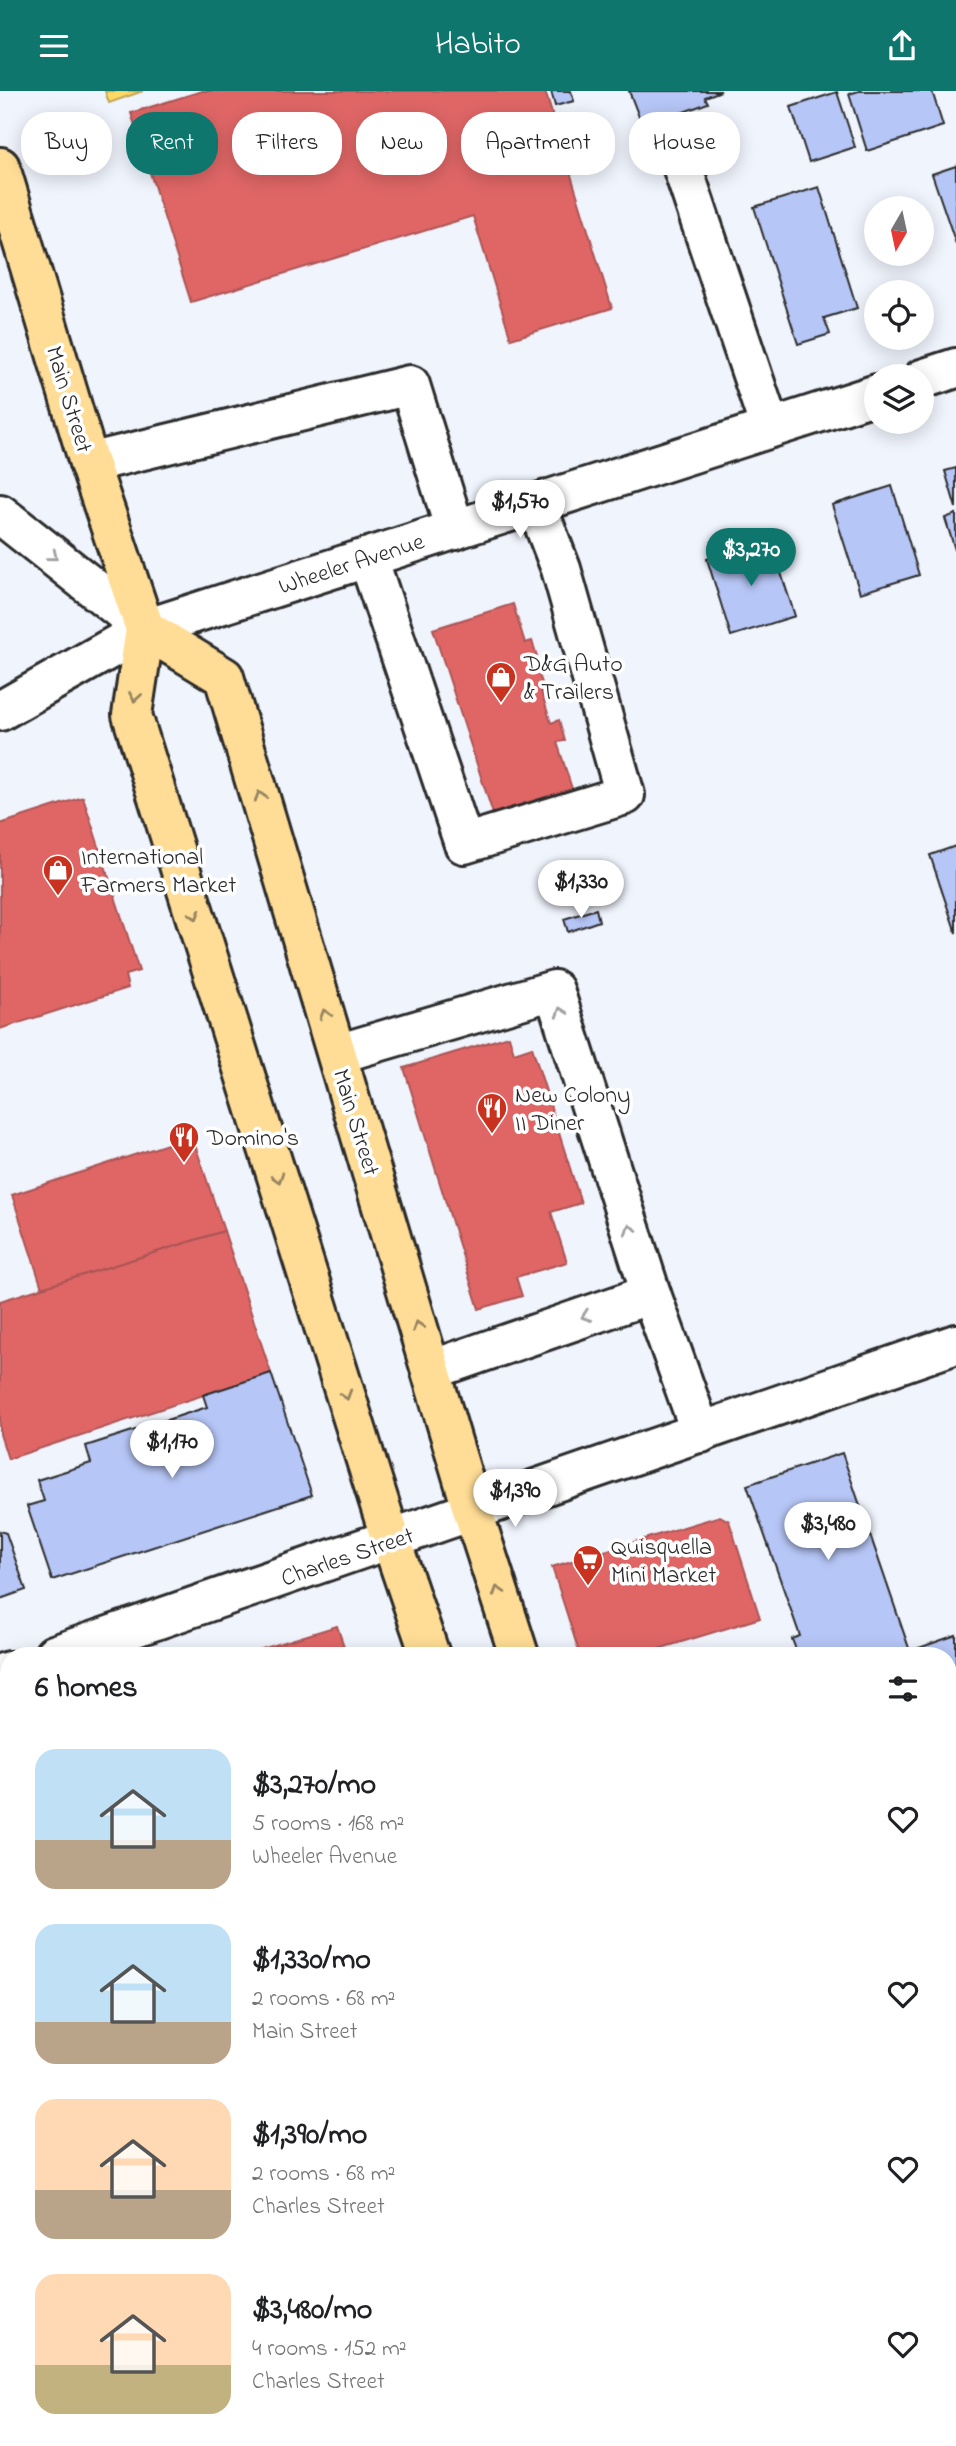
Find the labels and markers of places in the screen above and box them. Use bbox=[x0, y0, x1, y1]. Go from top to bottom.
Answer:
pin: $1,570 bbox=[463, 481, 577, 540]
pin: $3,270 bbox=[694, 529, 808, 588]
place label: D&G Auto & Trailers bbox=[523, 648, 623, 711]
shop icon: D&G Auto & Trailers bbox=[484, 660, 518, 704]
place label: International Farmers Market bbox=[80, 841, 236, 904]
shop icon: International Farmers Market bbox=[41, 853, 75, 897]
pin: $1,330 bbox=[524, 861, 638, 920]
place label: New Colony II Diner bbox=[515, 1079, 630, 1142]
restaurant icon: New Colony II Diner bbox=[475, 1091, 509, 1135]
restaurant icon: Domino's bbox=[167, 1120, 201, 1164]
place label: Domino's bbox=[206, 1122, 299, 1157]
pin: $1,170 bbox=[115, 1421, 229, 1480]
pin: $1,390 bbox=[458, 1469, 572, 1529]
pin: $3,480 bbox=[771, 1503, 885, 1562]
place label: Quisquella Mini Market bbox=[611, 1531, 716, 1594]
supermarket icon: Quisquella Mini Market bbox=[571, 1543, 605, 1587]

